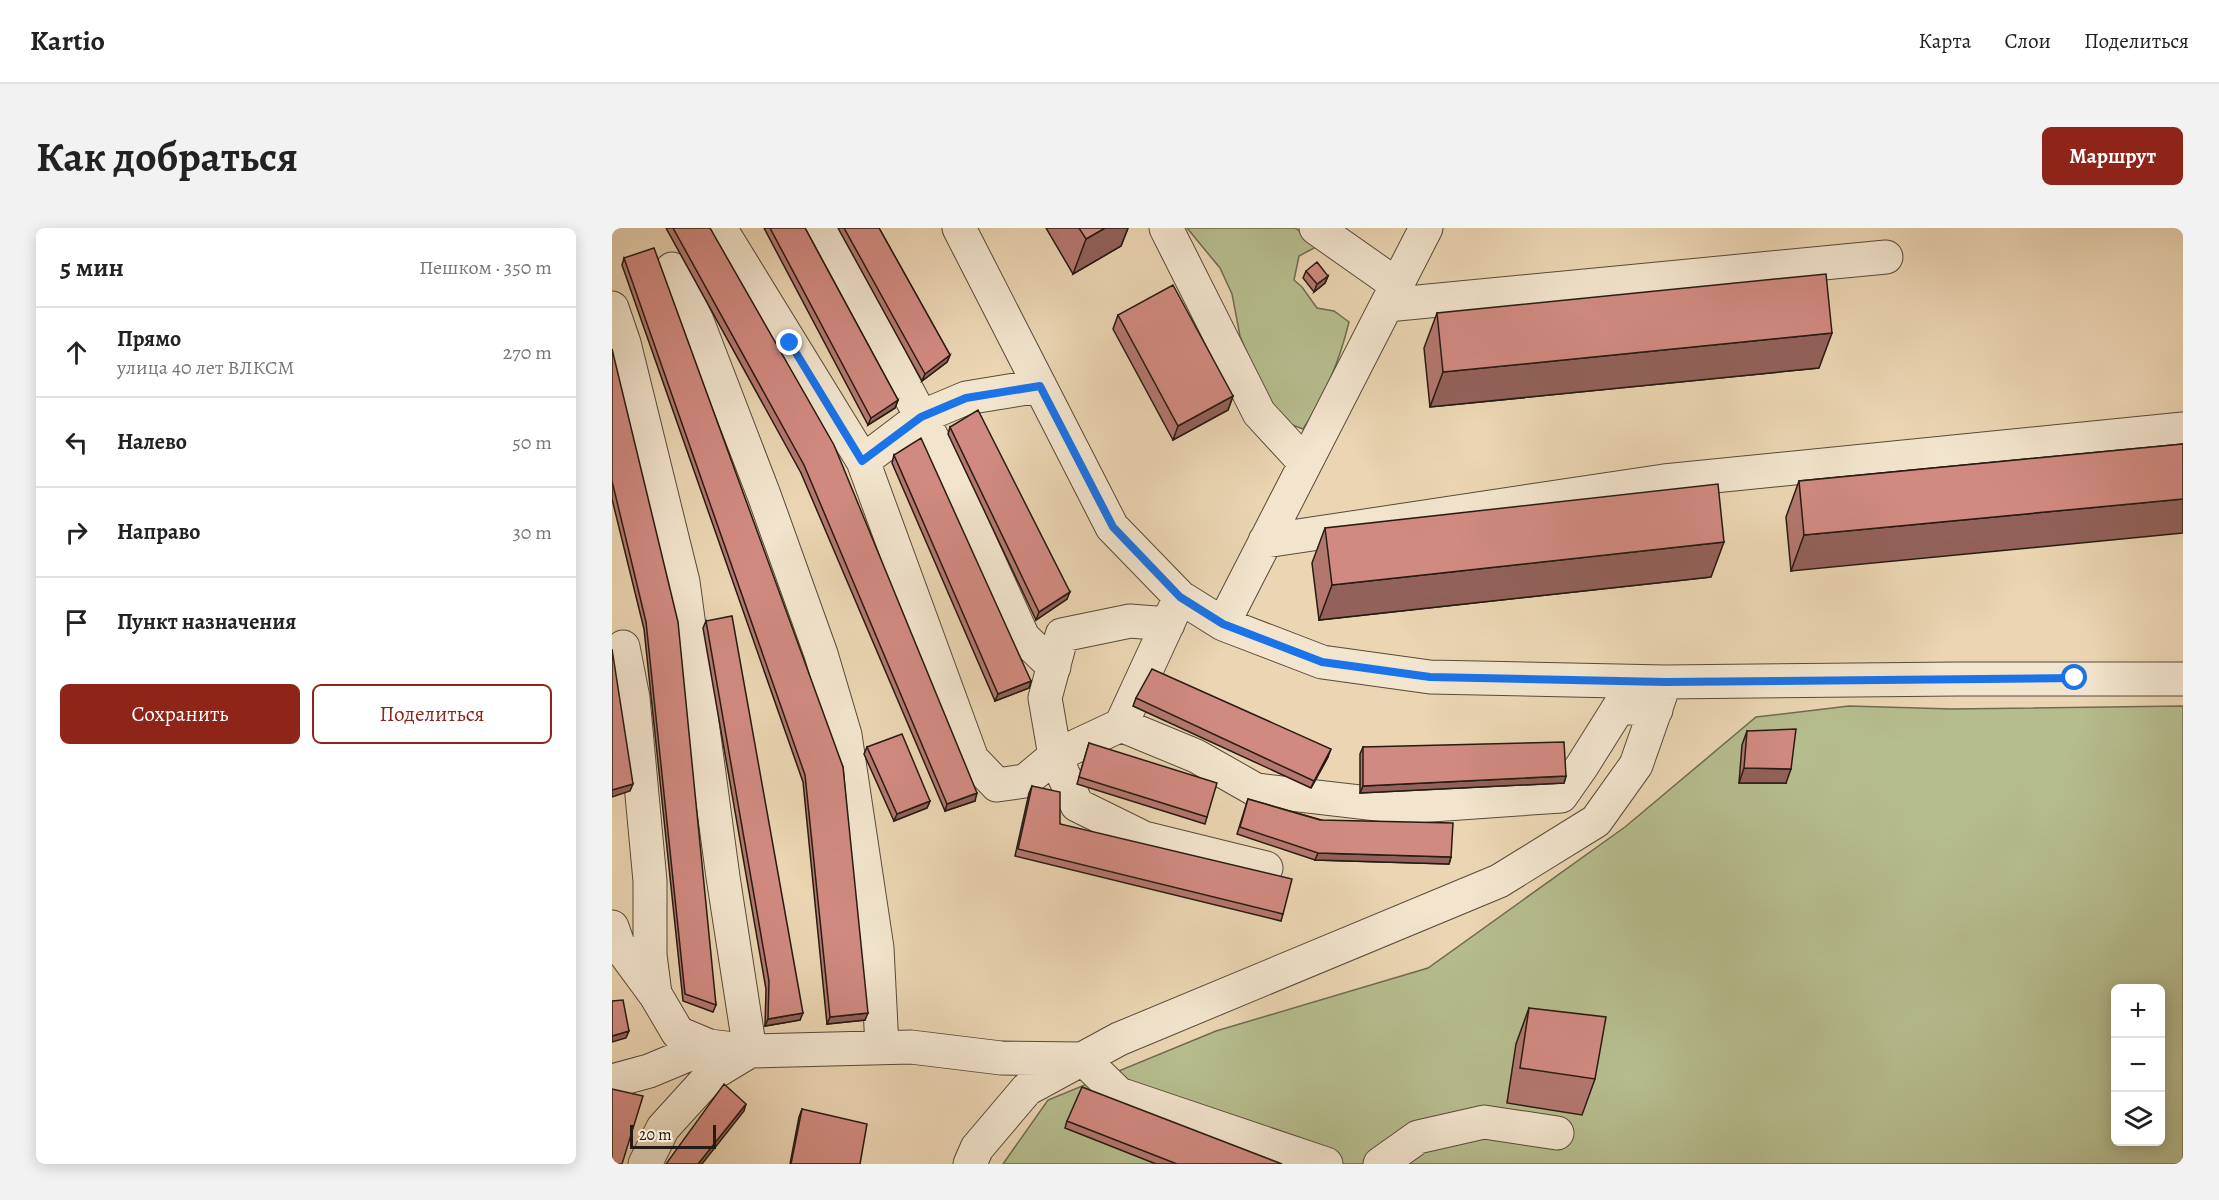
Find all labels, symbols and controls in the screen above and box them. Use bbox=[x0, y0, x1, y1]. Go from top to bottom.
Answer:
text: Kartio bbox=[30, 22, 105, 60]
text: Карта bbox=[1918, 27, 1971, 55]
text: Слои bbox=[2004, 27, 2051, 55]
text: Поделиться bbox=[2084, 27, 2189, 55]
button: Маршрут bbox=[2042, 127, 2183, 185]
text: Как добраться bbox=[36, 128, 298, 185]
text: 5 мин bbox=[60, 250, 124, 285]
text: Пешком · 350 m bbox=[419, 254, 552, 281]
text: Прямо bbox=[117, 324, 181, 354]
route end bbox=[776, 329, 802, 355]
icon: ahead bbox=[60, 336, 93, 369]
text: 270 m bbox=[503, 339, 552, 366]
text: улица 40 лет ВЛКСМ bbox=[117, 354, 294, 381]
icon: left bbox=[60, 426, 93, 459]
text: Налево bbox=[117, 427, 187, 457]
text: 50 m bbox=[512, 429, 552, 456]
icon: right bbox=[60, 516, 93, 549]
text: Направо bbox=[117, 517, 200, 547]
text: 30 m bbox=[512, 519, 552, 546]
icon: arrive bbox=[60, 606, 93, 639]
text: Пункт назначения bbox=[117, 607, 296, 637]
route start bbox=[2061, 664, 2087, 690]
button: Сохранить bbox=[60, 684, 300, 744]
button: Поделиться bbox=[312, 684, 552, 744]
map controls bbox=[2111, 984, 2165, 1146]
button: + bbox=[2111, 984, 2165, 1038]
button: − bbox=[2111, 1038, 2165, 1092]
button: layers bbox=[2111, 1092, 2165, 1146]
scale bar bbox=[630, 1122, 716, 1150]
text: 20 m bbox=[639, 1124, 672, 1146]

